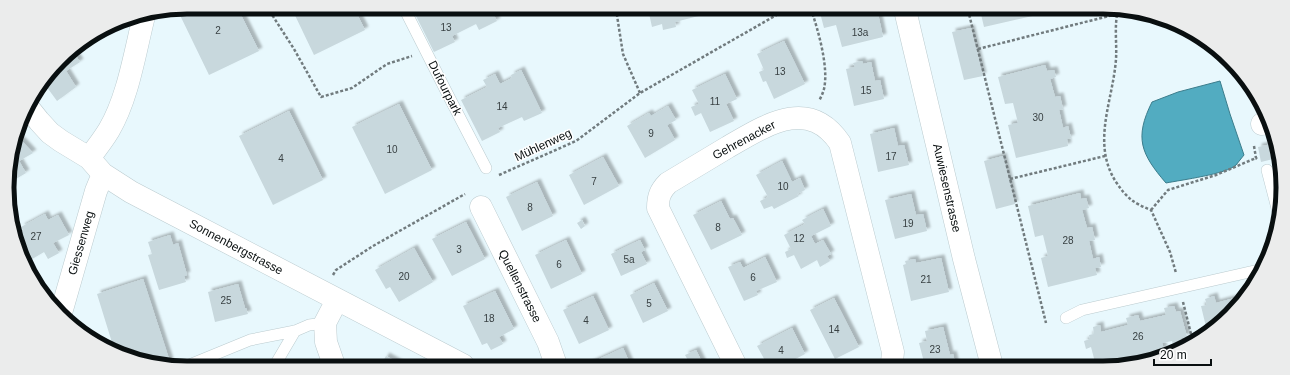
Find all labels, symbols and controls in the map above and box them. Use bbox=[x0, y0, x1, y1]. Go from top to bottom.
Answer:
house number: 13 bbox=[440, 22, 452, 33]
house number: 2 bbox=[215, 25, 221, 36]
house number: 13a bbox=[852, 27, 869, 38]
street label: Dufourpark bbox=[425, 58, 465, 119]
house number: 13 bbox=[774, 66, 786, 77]
house number: 15 bbox=[860, 85, 872, 96]
house number: 11 bbox=[710, 96, 721, 107]
house number: 14 bbox=[496, 101, 508, 112]
house number: 30 bbox=[1032, 112, 1044, 123]
street label: Gehrenacker bbox=[710, 118, 778, 162]
street label: Mühlenweg bbox=[512, 126, 574, 164]
house number: 9 bbox=[648, 128, 654, 139]
street label: Auwiesenstrasse bbox=[930, 142, 964, 234]
house number: 10 bbox=[386, 144, 398, 155]
house number: 17 bbox=[885, 151, 897, 162]
house number: 4 bbox=[278, 153, 284, 164]
house number: 7 bbox=[591, 176, 597, 187]
house number: 10 bbox=[777, 181, 789, 192]
house number: 8 bbox=[527, 202, 533, 213]
street label: Giessenweg bbox=[65, 209, 97, 277]
street label: Sonnenbergstrasse bbox=[187, 216, 286, 278]
house number: 19 bbox=[902, 218, 914, 229]
house number: 8 bbox=[715, 222, 721, 233]
house number: 27 bbox=[30, 231, 42, 242]
house number: 12 bbox=[793, 233, 805, 244]
house number: 28 bbox=[1062, 235, 1074, 246]
house number: 3 bbox=[456, 244, 462, 255]
street label: Quellenstrasse bbox=[496, 247, 545, 325]
house number: 5a bbox=[623, 254, 635, 265]
house number: 6 bbox=[556, 259, 562, 270]
house number: 20 bbox=[398, 271, 410, 282]
house number: 6 bbox=[750, 272, 756, 283]
house number: 21 bbox=[920, 274, 932, 285]
house number: 25 bbox=[220, 295, 232, 306]
house number: 5 bbox=[646, 298, 652, 309]
house number: 18 bbox=[483, 313, 495, 324]
house number: 4 bbox=[583, 315, 589, 326]
house number: 14 bbox=[828, 324, 840, 335]
house number: 26 bbox=[1132, 331, 1144, 342]
scale bar bbox=[1154, 341, 1211, 367]
house number: 23 bbox=[929, 344, 941, 355]
house number: 4 bbox=[778, 345, 784, 356]
text: 20 m bbox=[1160, 348, 1187, 362]

